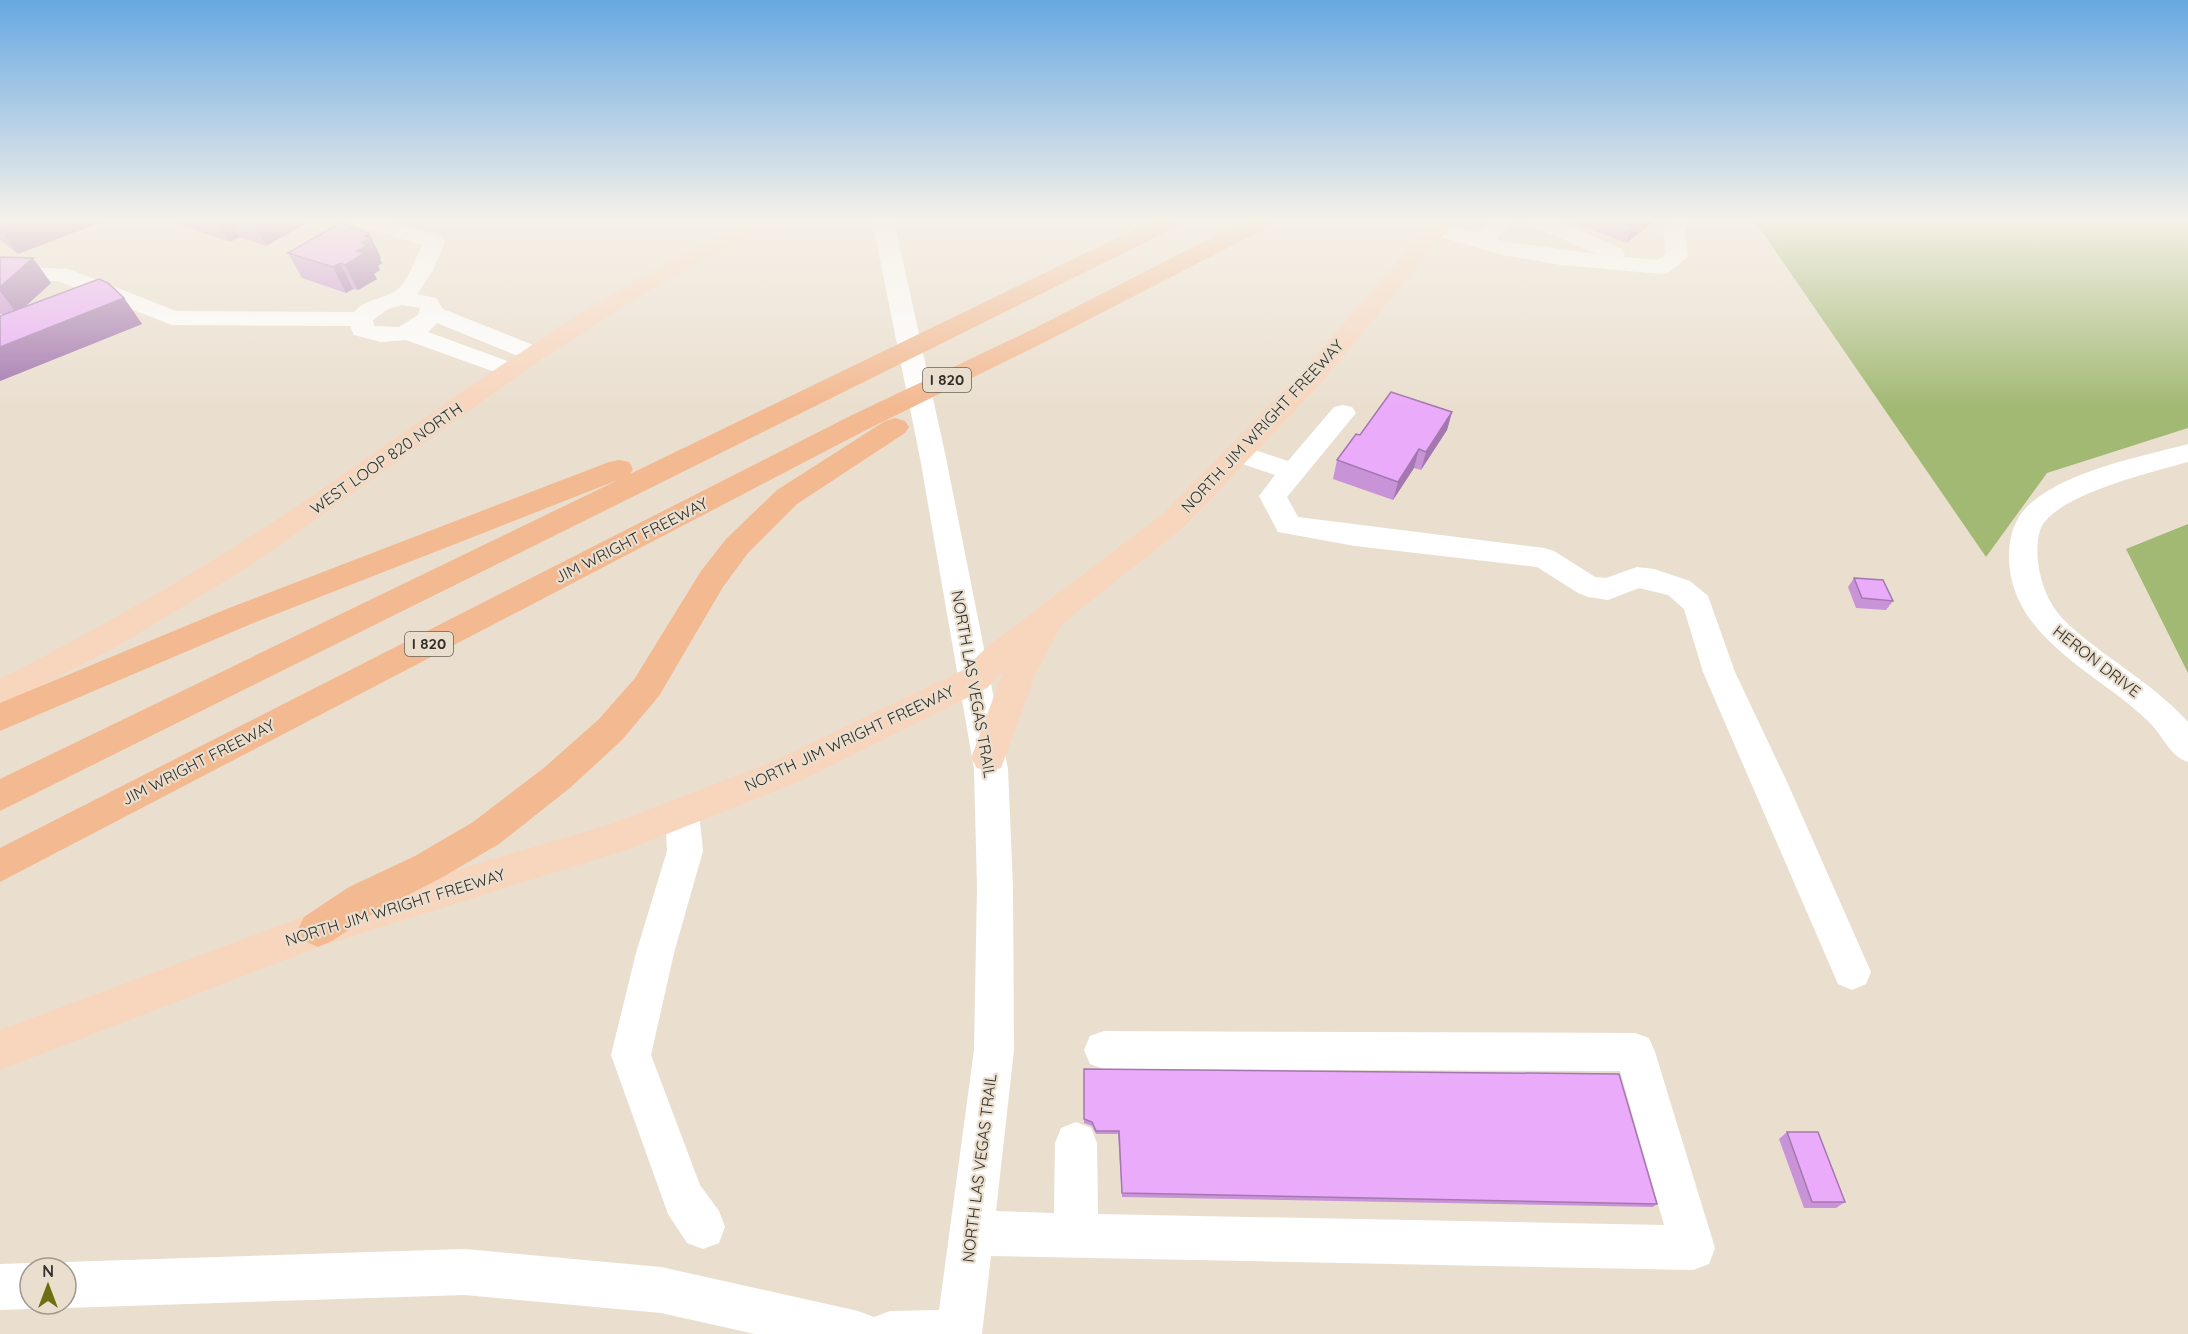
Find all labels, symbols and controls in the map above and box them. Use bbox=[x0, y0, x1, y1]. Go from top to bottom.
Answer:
street label: NORTH JIM WRIGHT FREEWAY bbox=[1177, 335, 1348, 517]
road number: I 820 bbox=[923, 368, 971, 392]
street label: WEST LOOP 820 NORTH bbox=[306, 398, 466, 518]
street label: JIM WRIGHT FREEWAY bbox=[551, 493, 711, 587]
street label: NORTH LAS VEGAS TRAIL bbox=[948, 589, 1000, 780]
street label: HERON DRIVE bbox=[2049, 621, 2145, 701]
road number: I 820 bbox=[405, 632, 453, 656]
street label: NORTH JIM WRIGHT FREEWAY bbox=[741, 680, 957, 795]
street label: JIM WRIGHT FREEWAY bbox=[118, 715, 278, 809]
street label: NORTH JIM WRIGHT FREEWAY bbox=[282, 864, 508, 950]
street label: NORTH LAS VEGAS TRAIL bbox=[957, 1072, 1001, 1263]
north arrow bbox=[18, 1256, 78, 1316]
text: N bbox=[42, 1261, 54, 1281]

